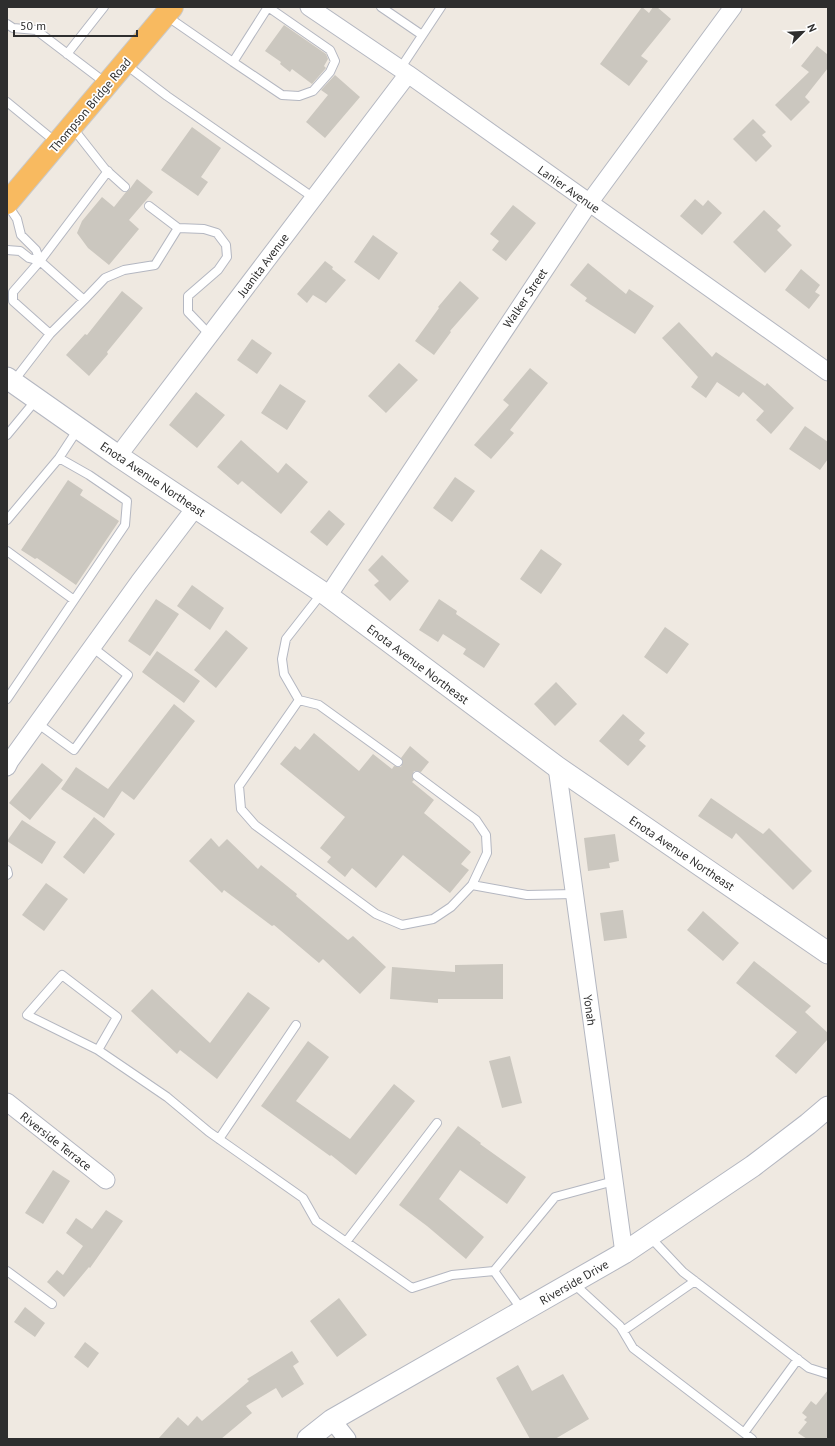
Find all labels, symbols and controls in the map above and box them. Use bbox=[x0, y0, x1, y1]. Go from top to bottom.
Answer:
scale bar bbox=[14, 12, 137, 38]
north arrow bbox=[783, 12, 823, 52]
text: 50 m bbox=[20, 18, 46, 33]
text: N bbox=[804, 22, 820, 34]
street label: Thompson Bridge Road bbox=[46, 55, 134, 155]
street label: Lanier Avenue bbox=[535, 162, 603, 216]
street label: Juanita Avenue bbox=[234, 230, 292, 301]
street label: Walker Street bbox=[500, 265, 550, 331]
street label: Enota Avenue Northeast bbox=[98, 438, 208, 520]
street label: Enota Avenue Northeast bbox=[364, 621, 472, 707]
street label: Enota Avenue Northeast bbox=[627, 812, 737, 894]
street label: Yonah bbox=[580, 994, 600, 1026]
street label: Riverside Terrace bbox=[17, 1108, 95, 1174]
street label: Riverside Drive bbox=[537, 1256, 611, 1308]

